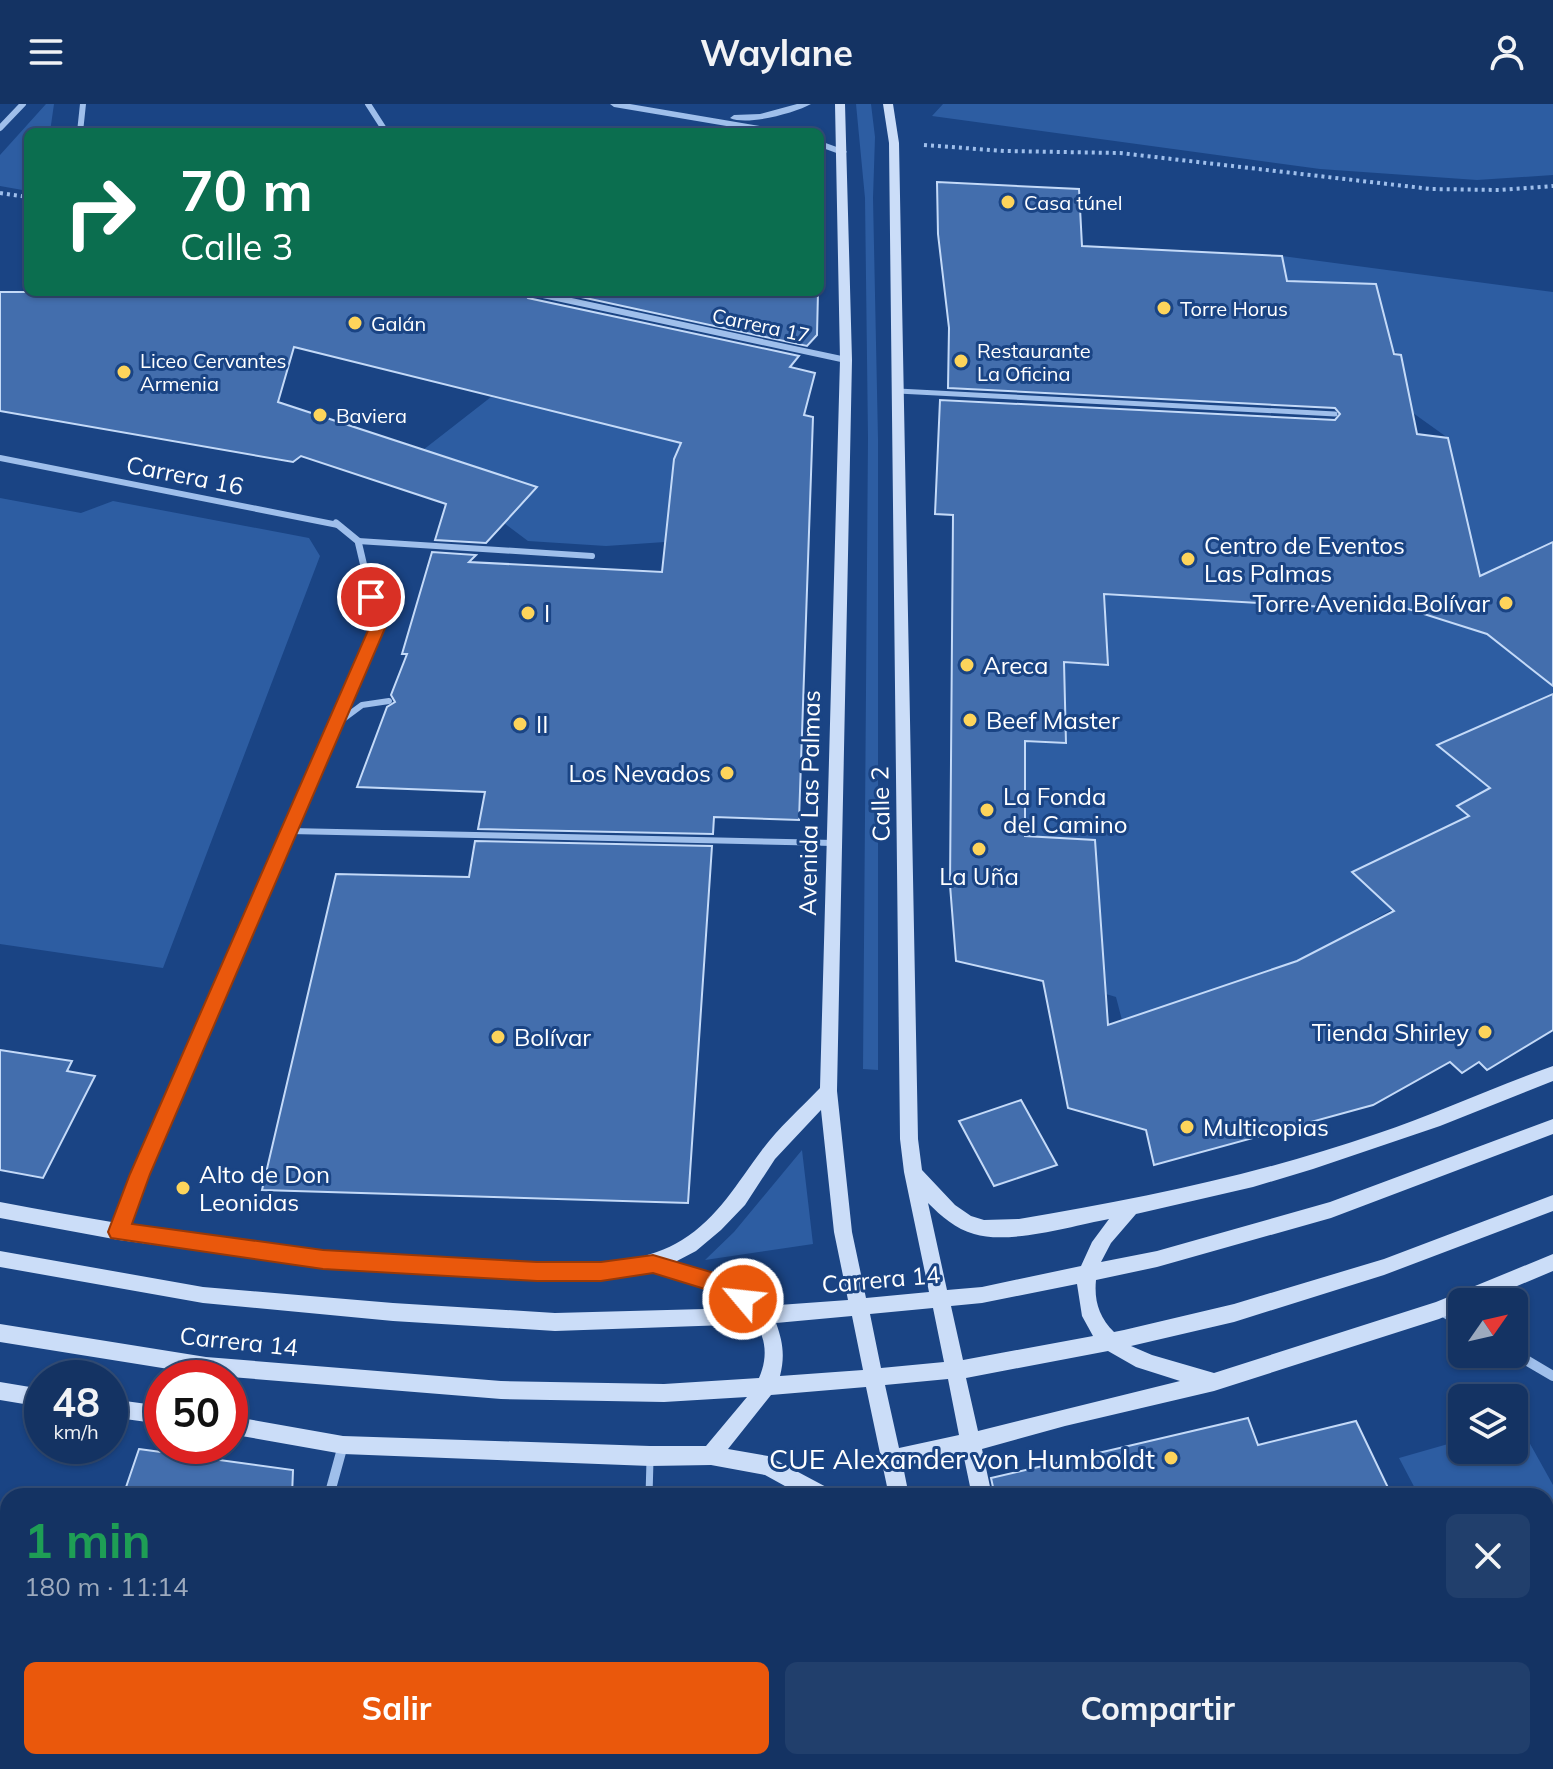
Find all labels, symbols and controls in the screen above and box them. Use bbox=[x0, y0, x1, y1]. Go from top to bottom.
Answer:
icon: menu bbox=[24, 30, 68, 74]
text: Waylane bbox=[700, 30, 853, 75]
icon: person bbox=[1485, 30, 1529, 74]
text: 70 m bbox=[180, 155, 313, 225]
icon: right bbox=[48, 160, 152, 264]
place label: Casa túnel bbox=[1024, 190, 1122, 215]
marker: Casa túnel bbox=[999, 193, 1017, 211]
text: Calle 3 bbox=[180, 224, 293, 269]
place label: Torre Horus bbox=[1180, 296, 1288, 321]
marker: Torre Horus bbox=[1155, 299, 1173, 317]
street label: Carrera 17 bbox=[710, 302, 812, 348]
place label: Galán bbox=[371, 311, 426, 336]
marker: Galán bbox=[346, 314, 364, 332]
place label: Restaurante La Oficina bbox=[977, 338, 1091, 386]
place label: Liceo Cervantes Armenia bbox=[140, 348, 286, 396]
marker: Restaurante La Oficina bbox=[952, 352, 970, 370]
marker: Liceo Cervantes Armenia bbox=[115, 363, 133, 381]
place label: Baviera bbox=[336, 403, 407, 428]
marker: Baviera bbox=[311, 406, 329, 424]
street label: Carrera 16 bbox=[124, 449, 246, 501]
place label: Centro de Eventos Las Palmas bbox=[1204, 530, 1405, 588]
marker: Centro de Eventos Las Palmas bbox=[1179, 550, 1197, 568]
pin bbox=[337, 563, 405, 631]
icon: arrive bbox=[349, 575, 393, 619]
place label: Torre Avenida Bolívar bbox=[1253, 588, 1490, 618]
marker: Torre Avenida Bolívar bbox=[1497, 594, 1515, 612]
place label: I bbox=[544, 598, 550, 628]
marker: I bbox=[519, 604, 537, 622]
place label: Areca bbox=[983, 650, 1048, 680]
marker: Areca bbox=[958, 656, 976, 674]
street label: Avenida Las Palmas bbox=[792, 690, 826, 916]
place label: Beef Master bbox=[986, 705, 1120, 735]
place label: II bbox=[536, 709, 548, 739]
marker: Beef Master bbox=[961, 711, 979, 729]
marker: II bbox=[511, 715, 529, 733]
place label: Los Nevados bbox=[568, 758, 711, 788]
marker: Los Nevados bbox=[718, 764, 736, 782]
street label: Calle 2 bbox=[864, 766, 896, 842]
place label: La Fonda del Camino bbox=[1003, 781, 1127, 839]
marker: La Fonda del Camino bbox=[978, 801, 996, 819]
marker: La Uña bbox=[970, 840, 988, 858]
place label: La Uña bbox=[939, 861, 1019, 891]
place label: Tienda Shirley bbox=[1312, 1017, 1469, 1047]
place label: Bolívar bbox=[514, 1022, 591, 1052]
marker: Tienda Shirley bbox=[1476, 1023, 1494, 1041]
marker: Bolívar bbox=[489, 1028, 507, 1046]
place label: Multicopias bbox=[1203, 1112, 1329, 1142]
marker: Multicopias bbox=[1178, 1118, 1196, 1136]
place label: Alto de Don Leonidas bbox=[199, 1159, 330, 1217]
marker: Alto de Don Leonidas bbox=[174, 1179, 192, 1197]
position arrow bbox=[701, 1257, 785, 1341]
street label: Carrera 14 bbox=[821, 1259, 941, 1299]
north arrow bbox=[1448, 1288, 1528, 1368]
map controls bbox=[1448, 1288, 1528, 1464]
street label: Carrera 14 bbox=[178, 1320, 300, 1362]
speed limit sign: 50 bbox=[144, 1360, 248, 1464]
text: 48 bbox=[52, 1377, 100, 1427]
button: layers bbox=[1448, 1384, 1528, 1464]
text: km/h bbox=[53, 1419, 99, 1444]
place label: CUE Alexander von Humboldt bbox=[769, 1441, 1155, 1476]
marker: CUE Alexander von Humboldt bbox=[1162, 1449, 1180, 1467]
text: 1 min bbox=[24, 1510, 151, 1570]
button: close bbox=[1446, 1514, 1530, 1598]
text: 180 m · 11:14 bbox=[24, 1570, 188, 1603]
button: Salir bbox=[24, 1662, 769, 1754]
button: Compartir bbox=[785, 1662, 1530, 1754]

